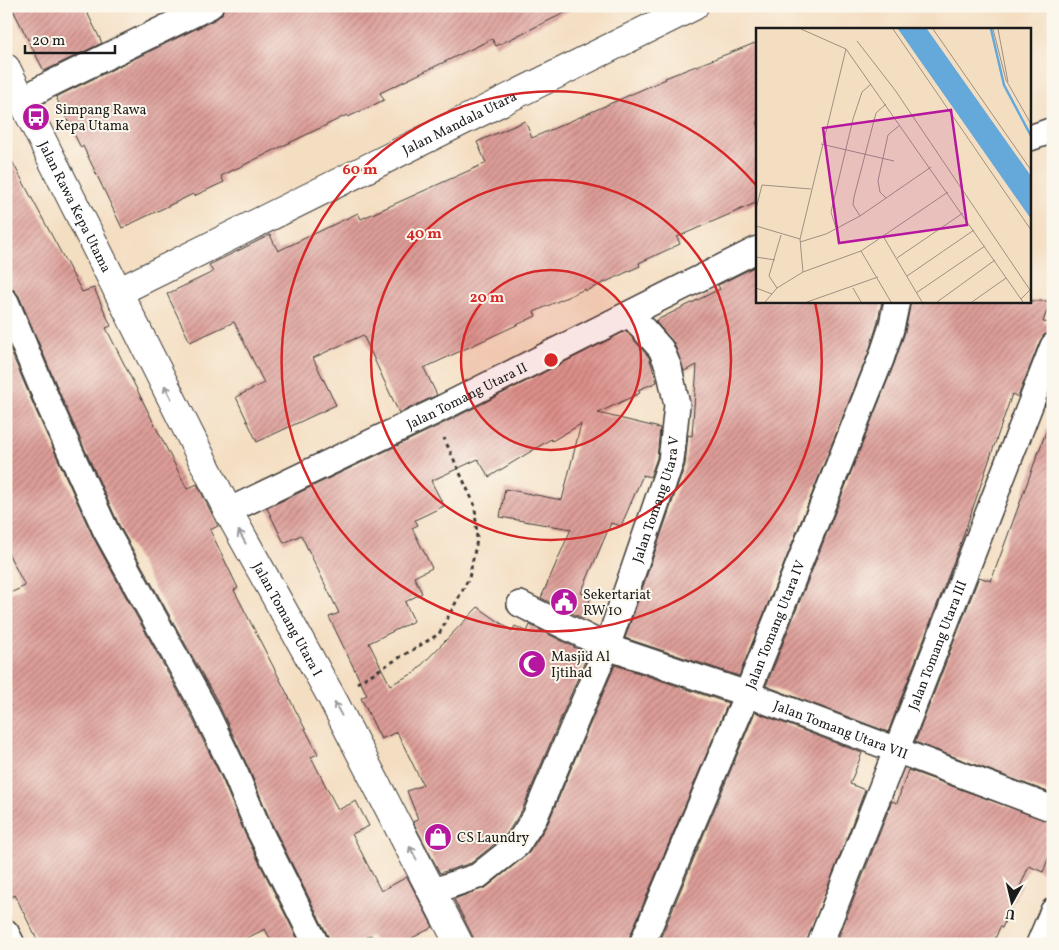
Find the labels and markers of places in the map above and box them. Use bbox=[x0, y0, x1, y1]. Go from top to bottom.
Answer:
place label: Simpang Rawa Kepa Utama bbox=[55, 101, 147, 136]
bus stop icon: Simpang Rawa Kepa Utama bbox=[21, 102, 51, 132]
centre of rings bbox=[542, 351, 560, 369]
place label: Sekertariat RW 10 bbox=[583, 586, 651, 621]
public building icon: Sekertariat RW 10 bbox=[549, 587, 579, 617]
place label: Masjid Al Ijtihad bbox=[551, 648, 610, 683]
mosque icon: Masjid Al Ijtihad bbox=[517, 649, 547, 679]
shop icon: CS Laundry bbox=[423, 822, 453, 852]
place label: CS Laundry bbox=[457, 829, 529, 848]

